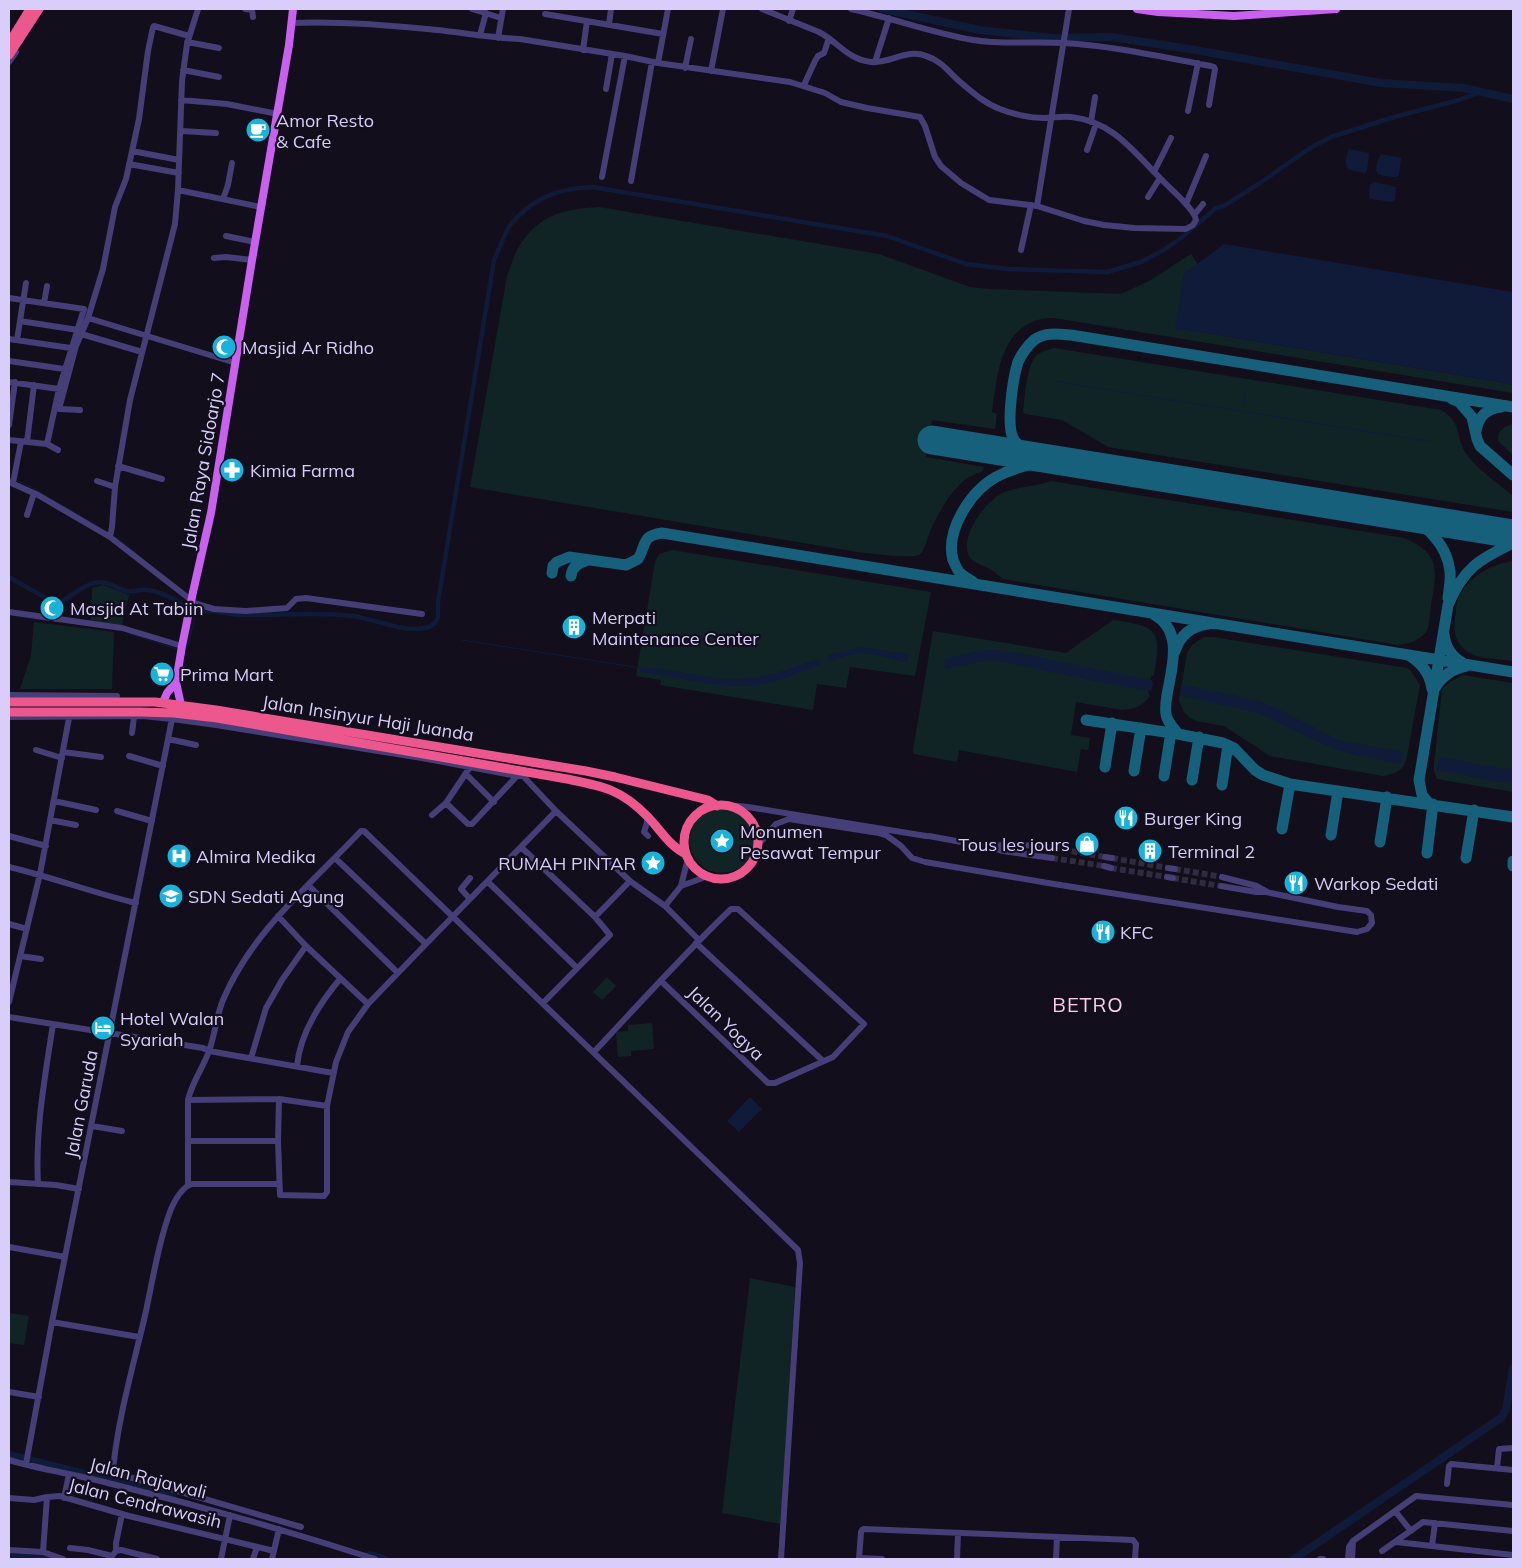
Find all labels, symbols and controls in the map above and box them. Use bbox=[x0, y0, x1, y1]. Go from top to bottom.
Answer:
place label: Amor Resto & Cafe bbox=[276, 109, 374, 153]
cafe icon: Amor Resto & Cafe bbox=[245, 117, 271, 143]
mosque icon: Masjid Ar Ridho bbox=[211, 334, 237, 360]
place label: Masjid Ar Ridho bbox=[242, 336, 374, 359]
street label: Jalan Raya Sidoarjo 7 bbox=[176, 371, 230, 551]
pharmacy icon: Kimia Farma bbox=[219, 457, 245, 483]
place label: Kimia Farma bbox=[250, 459, 355, 482]
mosque icon: Masjid At Tabiin bbox=[39, 595, 65, 621]
place label: Masjid At Tabiin bbox=[70, 597, 203, 620]
place label: Merpati Maintenance Center bbox=[592, 606, 759, 650]
building icon: Merpati Maintenance Center bbox=[561, 614, 587, 640]
supermarket icon: Prima Mart bbox=[149, 661, 175, 687]
place label: Prima Mart bbox=[180, 663, 273, 686]
street label: Jalan Insinyur Haji Juanda bbox=[260, 690, 476, 746]
restaurant icon: Burger King bbox=[1113, 805, 1139, 831]
place label: Burger King bbox=[1144, 807, 1242, 830]
place label: Monumen Pesawat Tempur bbox=[740, 820, 881, 864]
place icon: Monumen Pesawat Tempur bbox=[709, 828, 735, 854]
shop icon: Tous les jours bbox=[1074, 831, 1100, 857]
place label: Tous les jours bbox=[958, 833, 1070, 856]
building icon: Terminal 2 bbox=[1137, 838, 1163, 864]
place label: Terminal 2 bbox=[1168, 840, 1255, 863]
hospital icon: Almira Medika bbox=[166, 843, 192, 869]
place label: Almira Medika bbox=[196, 845, 316, 868]
place icon: RUMAH PINTAR bbox=[640, 850, 666, 876]
place label: RUMAH PINTAR bbox=[498, 852, 636, 875]
restaurant icon: Warkop Sedati bbox=[1283, 870, 1309, 896]
place label: Warkop Sedati bbox=[1314, 872, 1438, 895]
school or university icon: SDN Sedati Agung bbox=[158, 883, 184, 909]
place label: SDN Sedati Agung bbox=[188, 885, 344, 908]
restaurant icon: KFC bbox=[1090, 919, 1116, 945]
place label: KFC bbox=[1120, 921, 1154, 944]
street label: Jalan Yogya bbox=[683, 981, 769, 1065]
district label: BETRO bbox=[1052, 992, 1124, 1017]
place label: Hotel Walan Syariah bbox=[120, 1007, 224, 1051]
hotel icon: Hotel Walan Syariah bbox=[90, 1015, 116, 1041]
street label: Jalan Garuda bbox=[59, 1048, 103, 1160]
street label: Jalan Rajawali bbox=[87, 1452, 209, 1504]
street label: Jalan Cendrawasih bbox=[66, 1473, 224, 1533]

